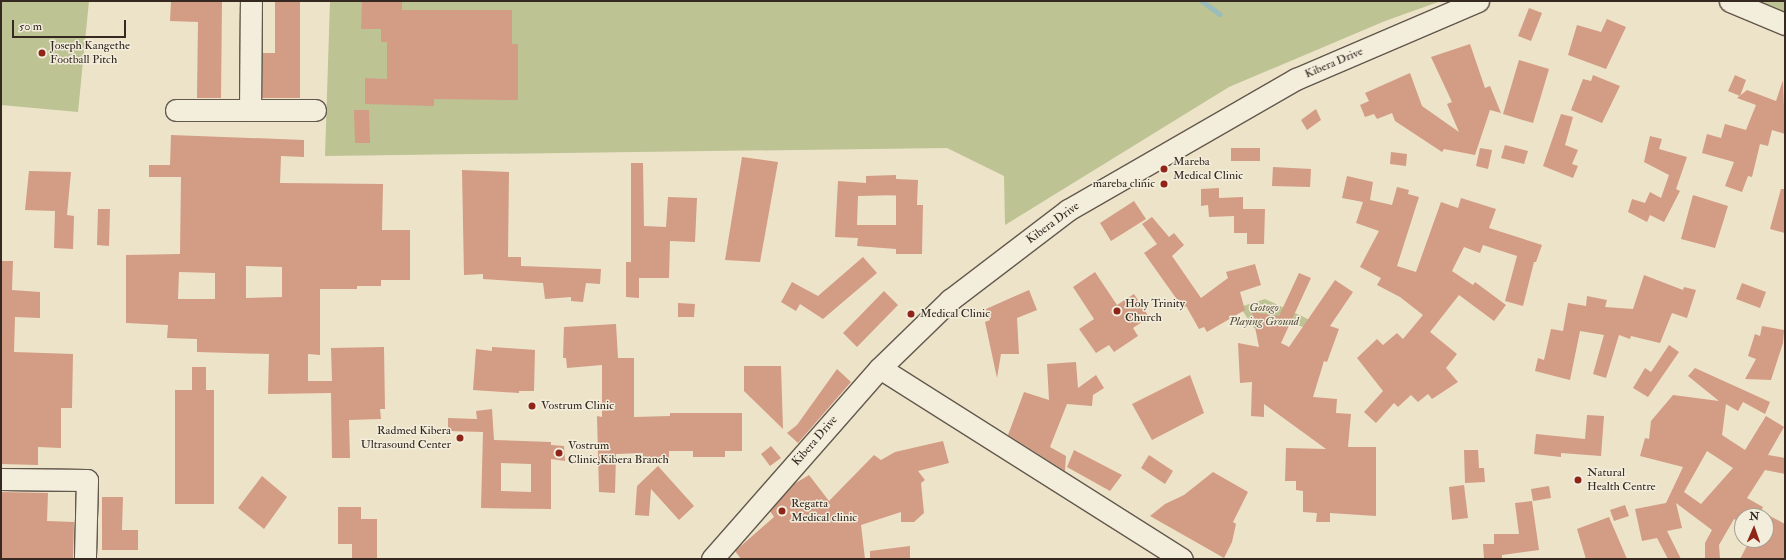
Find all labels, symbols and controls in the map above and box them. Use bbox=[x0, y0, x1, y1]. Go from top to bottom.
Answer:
scale bar bbox=[14, 12, 128, 38]
text: 50 m bbox=[19, 19, 42, 34]
place label: Joseph Kangethe Football Pitch bbox=[50, 39, 130, 67]
street label: Kibera Drive bbox=[1303, 44, 1365, 82]
marker: Joseph Kangethe Football Pitch bbox=[37, 48, 47, 58]
place label: Mareba Medical Clinic bbox=[1173, 155, 1243, 183]
marker: Mareba Medical Clinic bbox=[1158, 163, 1170, 175]
place label: mareba clinic bbox=[1093, 177, 1155, 191]
marker: mareba clinic bbox=[1158, 178, 1170, 190]
street label: Kibera Drive bbox=[1024, 199, 1082, 247]
place label: Holy Trinity Church bbox=[1125, 297, 1185, 325]
park label: Gotogo Playing Ground bbox=[1229, 301, 1299, 329]
marker: Holy Trinity Church bbox=[1112, 306, 1122, 316]
place label: Medical Clinic bbox=[920, 307, 990, 321]
marker: Medical Clinic bbox=[905, 308, 917, 320]
place label: Vostrum Clinic bbox=[541, 399, 614, 413]
marker: Vostrum Clinic bbox=[526, 400, 538, 412]
street label: Kibera Drive bbox=[789, 413, 841, 469]
place label: Radmed Kibera Ultrasound Center bbox=[361, 424, 451, 452]
marker: Radmed Kibera Ultrasound Center bbox=[454, 432, 466, 444]
place label: Vostrum Clinic,Kibera Branch bbox=[568, 439, 669, 467]
marker: Vostrum Clinic,Kibera Branch bbox=[553, 447, 565, 459]
place label: Natural Health Centre bbox=[1587, 466, 1656, 494]
marker: Natural Health Centre bbox=[1572, 474, 1584, 486]
place label: Regatta Medical clinic bbox=[791, 497, 857, 525]
marker: Regatta Medical clinic bbox=[776, 505, 788, 517]
north arrow bbox=[1734, 508, 1774, 548]
text: N bbox=[1749, 510, 1760, 523]

